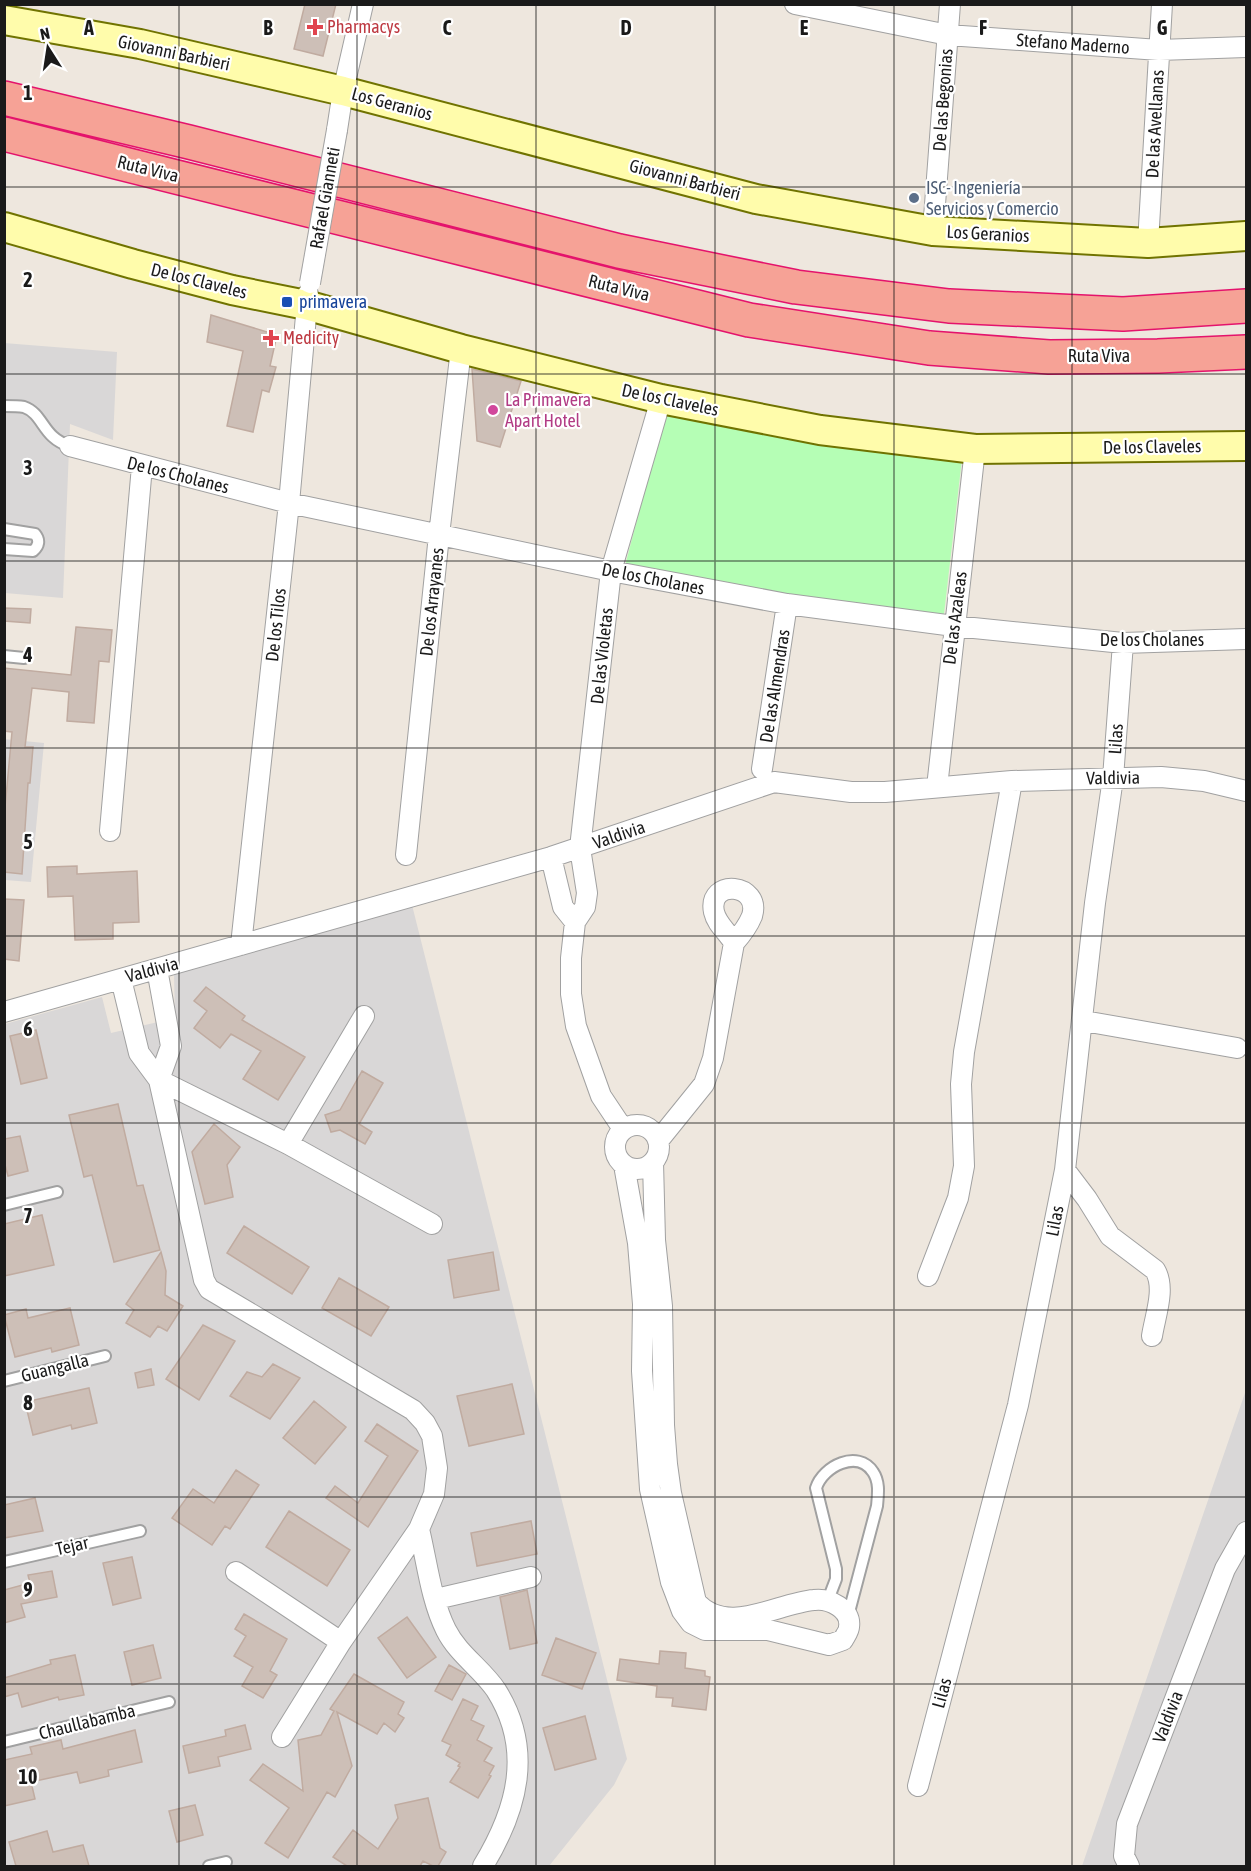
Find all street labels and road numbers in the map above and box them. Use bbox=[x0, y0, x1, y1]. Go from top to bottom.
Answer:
street label: Stefano Maderno bbox=[1016, 29, 1130, 58]
street label: Giovanni Barbieri bbox=[116, 30, 232, 75]
street label: De las Begonias bbox=[928, 48, 957, 152]
street label: De las Avellanas bbox=[1141, 69, 1168, 179]
street label: Los Geranios bbox=[349, 83, 435, 124]
street label: Rafael Gianneti bbox=[305, 145, 344, 251]
street label: Ruta Viva bbox=[115, 151, 181, 186]
street label: Giovanni Barbieri bbox=[627, 155, 743, 204]
street label: Los Geranios bbox=[946, 221, 1030, 246]
street label: De los Claveles bbox=[149, 258, 249, 303]
street label: Ruta Viva bbox=[586, 270, 652, 305]
street label: Ruta Viva bbox=[1068, 345, 1130, 366]
street label: De los Claveles bbox=[620, 379, 720, 420]
street label: De los Claveles bbox=[1103, 435, 1201, 458]
street label: De los Cholanes bbox=[125, 452, 231, 497]
street label: De los Arrayanes bbox=[415, 547, 448, 657]
street label: De los Cholanes bbox=[600, 558, 706, 599]
street label: De las Azaleas bbox=[938, 570, 971, 666]
street label: De los Tilos bbox=[261, 587, 290, 663]
street label: De las Violetas bbox=[586, 607, 617, 705]
street label: De las Almendras bbox=[755, 628, 794, 744]
street label: De los Cholanes bbox=[1100, 629, 1204, 650]
street label: Lilas bbox=[1104, 723, 1127, 755]
street label: Valdivia bbox=[1086, 767, 1140, 788]
street label: Valdivia bbox=[590, 816, 648, 853]
street label: Valdivia bbox=[123, 952, 181, 987]
street label: Lilas bbox=[1041, 1204, 1068, 1238]
street label: Guangalla bbox=[19, 1349, 91, 1386]
street label: Tejar bbox=[54, 1531, 91, 1559]
street label: Lilas bbox=[927, 1675, 956, 1710]
street label: Valdivia bbox=[1148, 1688, 1187, 1746]
street label: Chaullabamba bbox=[37, 1699, 137, 1744]

